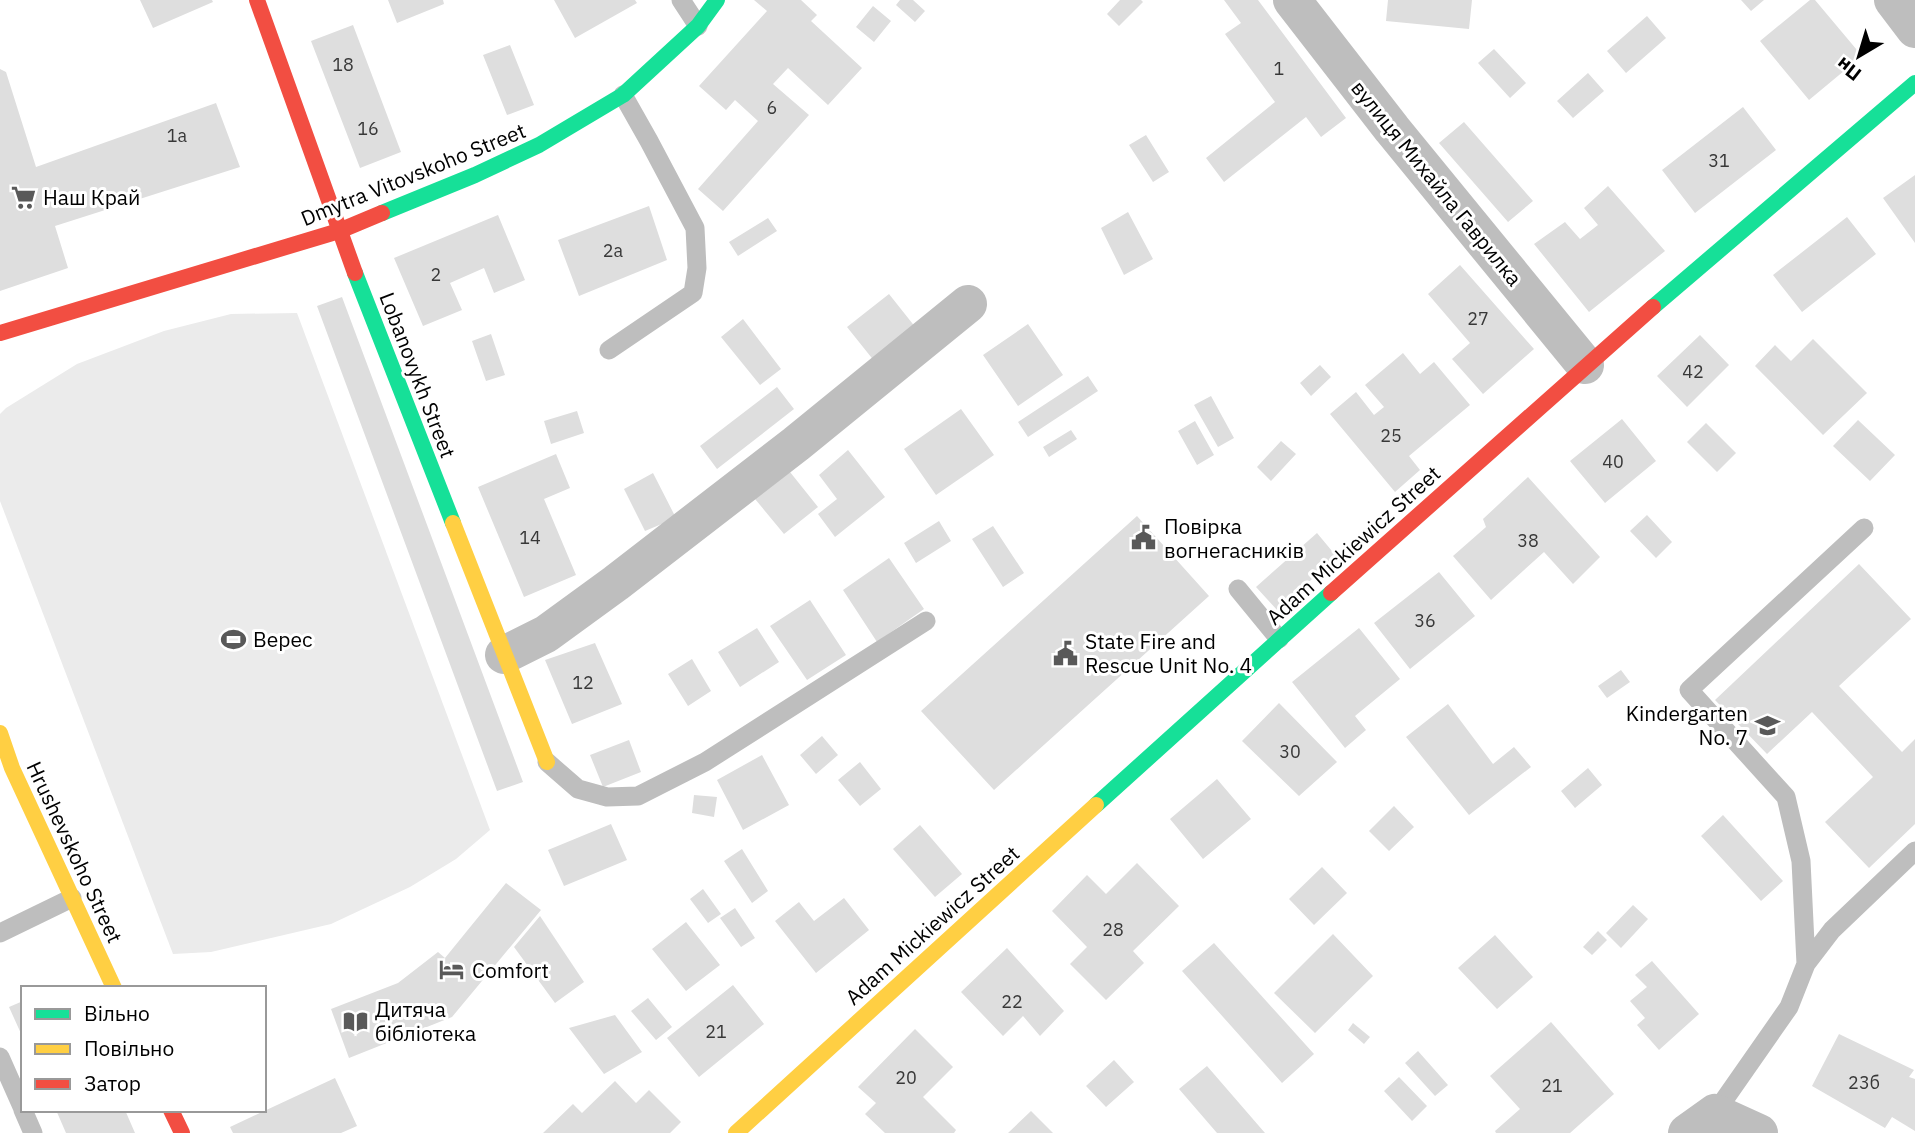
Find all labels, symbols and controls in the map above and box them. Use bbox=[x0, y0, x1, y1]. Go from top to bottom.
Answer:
north arrow bbox=[1824, 21, 1894, 91]
text: Пн bbox=[1831, 52, 1866, 87]
house number: 18 bbox=[332, 53, 354, 76]
house number: 1 bbox=[1274, 57, 1284, 80]
street label: вулиця Михайла Гаврилка bbox=[1345, 74, 1529, 292]
house number: 6 bbox=[767, 96, 777, 119]
street label: Dmytra Vitovskoho Street bbox=[296, 116, 530, 232]
house number: 16 bbox=[357, 117, 379, 140]
house number: 1а bbox=[167, 124, 188, 147]
house number: 31 bbox=[1708, 149, 1730, 172]
supermarket icon: Наш Край bbox=[9, 183, 37, 211]
place label: Наш Край bbox=[43, 183, 140, 211]
house number: 2а bbox=[603, 239, 624, 262]
house number: 2 bbox=[431, 263, 441, 286]
street label: Lobanovykh Street bbox=[374, 288, 462, 462]
house number: 27 bbox=[1467, 307, 1489, 330]
house number: 42 bbox=[1682, 360, 1704, 383]
house number: 25 bbox=[1380, 424, 1402, 447]
house number: 40 bbox=[1602, 450, 1624, 473]
street label: Adam Mickiewicz Street bbox=[1260, 459, 1446, 631]
place label: Повірка вогнегасників bbox=[1164, 512, 1304, 564]
public building icon: Повірка вогнегасників bbox=[1130, 524, 1158, 552]
house number: 14 bbox=[519, 526, 541, 549]
house number: 38 bbox=[1517, 529, 1539, 552]
house number: 36 bbox=[1414, 609, 1436, 632]
sports icon: Верес bbox=[219, 625, 247, 653]
place label: Верес bbox=[253, 625, 313, 653]
place label: State Fire and Rescue Unit No. 4 bbox=[1085, 627, 1252, 679]
public building icon: State Fire and Rescue Unit No. 4 bbox=[1051, 639, 1079, 667]
house number: 12 bbox=[572, 671, 594, 694]
place label: Kindergarten No. 7 bbox=[1626, 699, 1748, 751]
school or university icon: Kindergarten No. 7 bbox=[1754, 711, 1782, 739]
house number: 30 bbox=[1279, 740, 1301, 763]
street label: Hrushevskoho Street bbox=[21, 757, 129, 947]
street label: Adam Mickiewicz Street bbox=[839, 839, 1025, 1011]
house number: 28 bbox=[1102, 918, 1124, 941]
hotel icon: Comfort bbox=[438, 956, 466, 984]
place label: Comfort bbox=[472, 956, 549, 984]
legend bbox=[21, 986, 266, 1112]
house number: 22 bbox=[1001, 990, 1023, 1013]
place label: Дитяча бібліотека bbox=[375, 995, 476, 1047]
text: Вільно bbox=[84, 999, 150, 1027]
library icon: Дитяча бібліотека bbox=[341, 1007, 369, 1035]
house number: 21 bbox=[705, 1020, 727, 1043]
text: Повільно bbox=[84, 1034, 174, 1062]
house number: 20 bbox=[895, 1066, 917, 1089]
text: Затор bbox=[84, 1069, 141, 1097]
house number: 23б bbox=[1848, 1071, 1880, 1094]
house number: 21 bbox=[1541, 1074, 1563, 1097]

